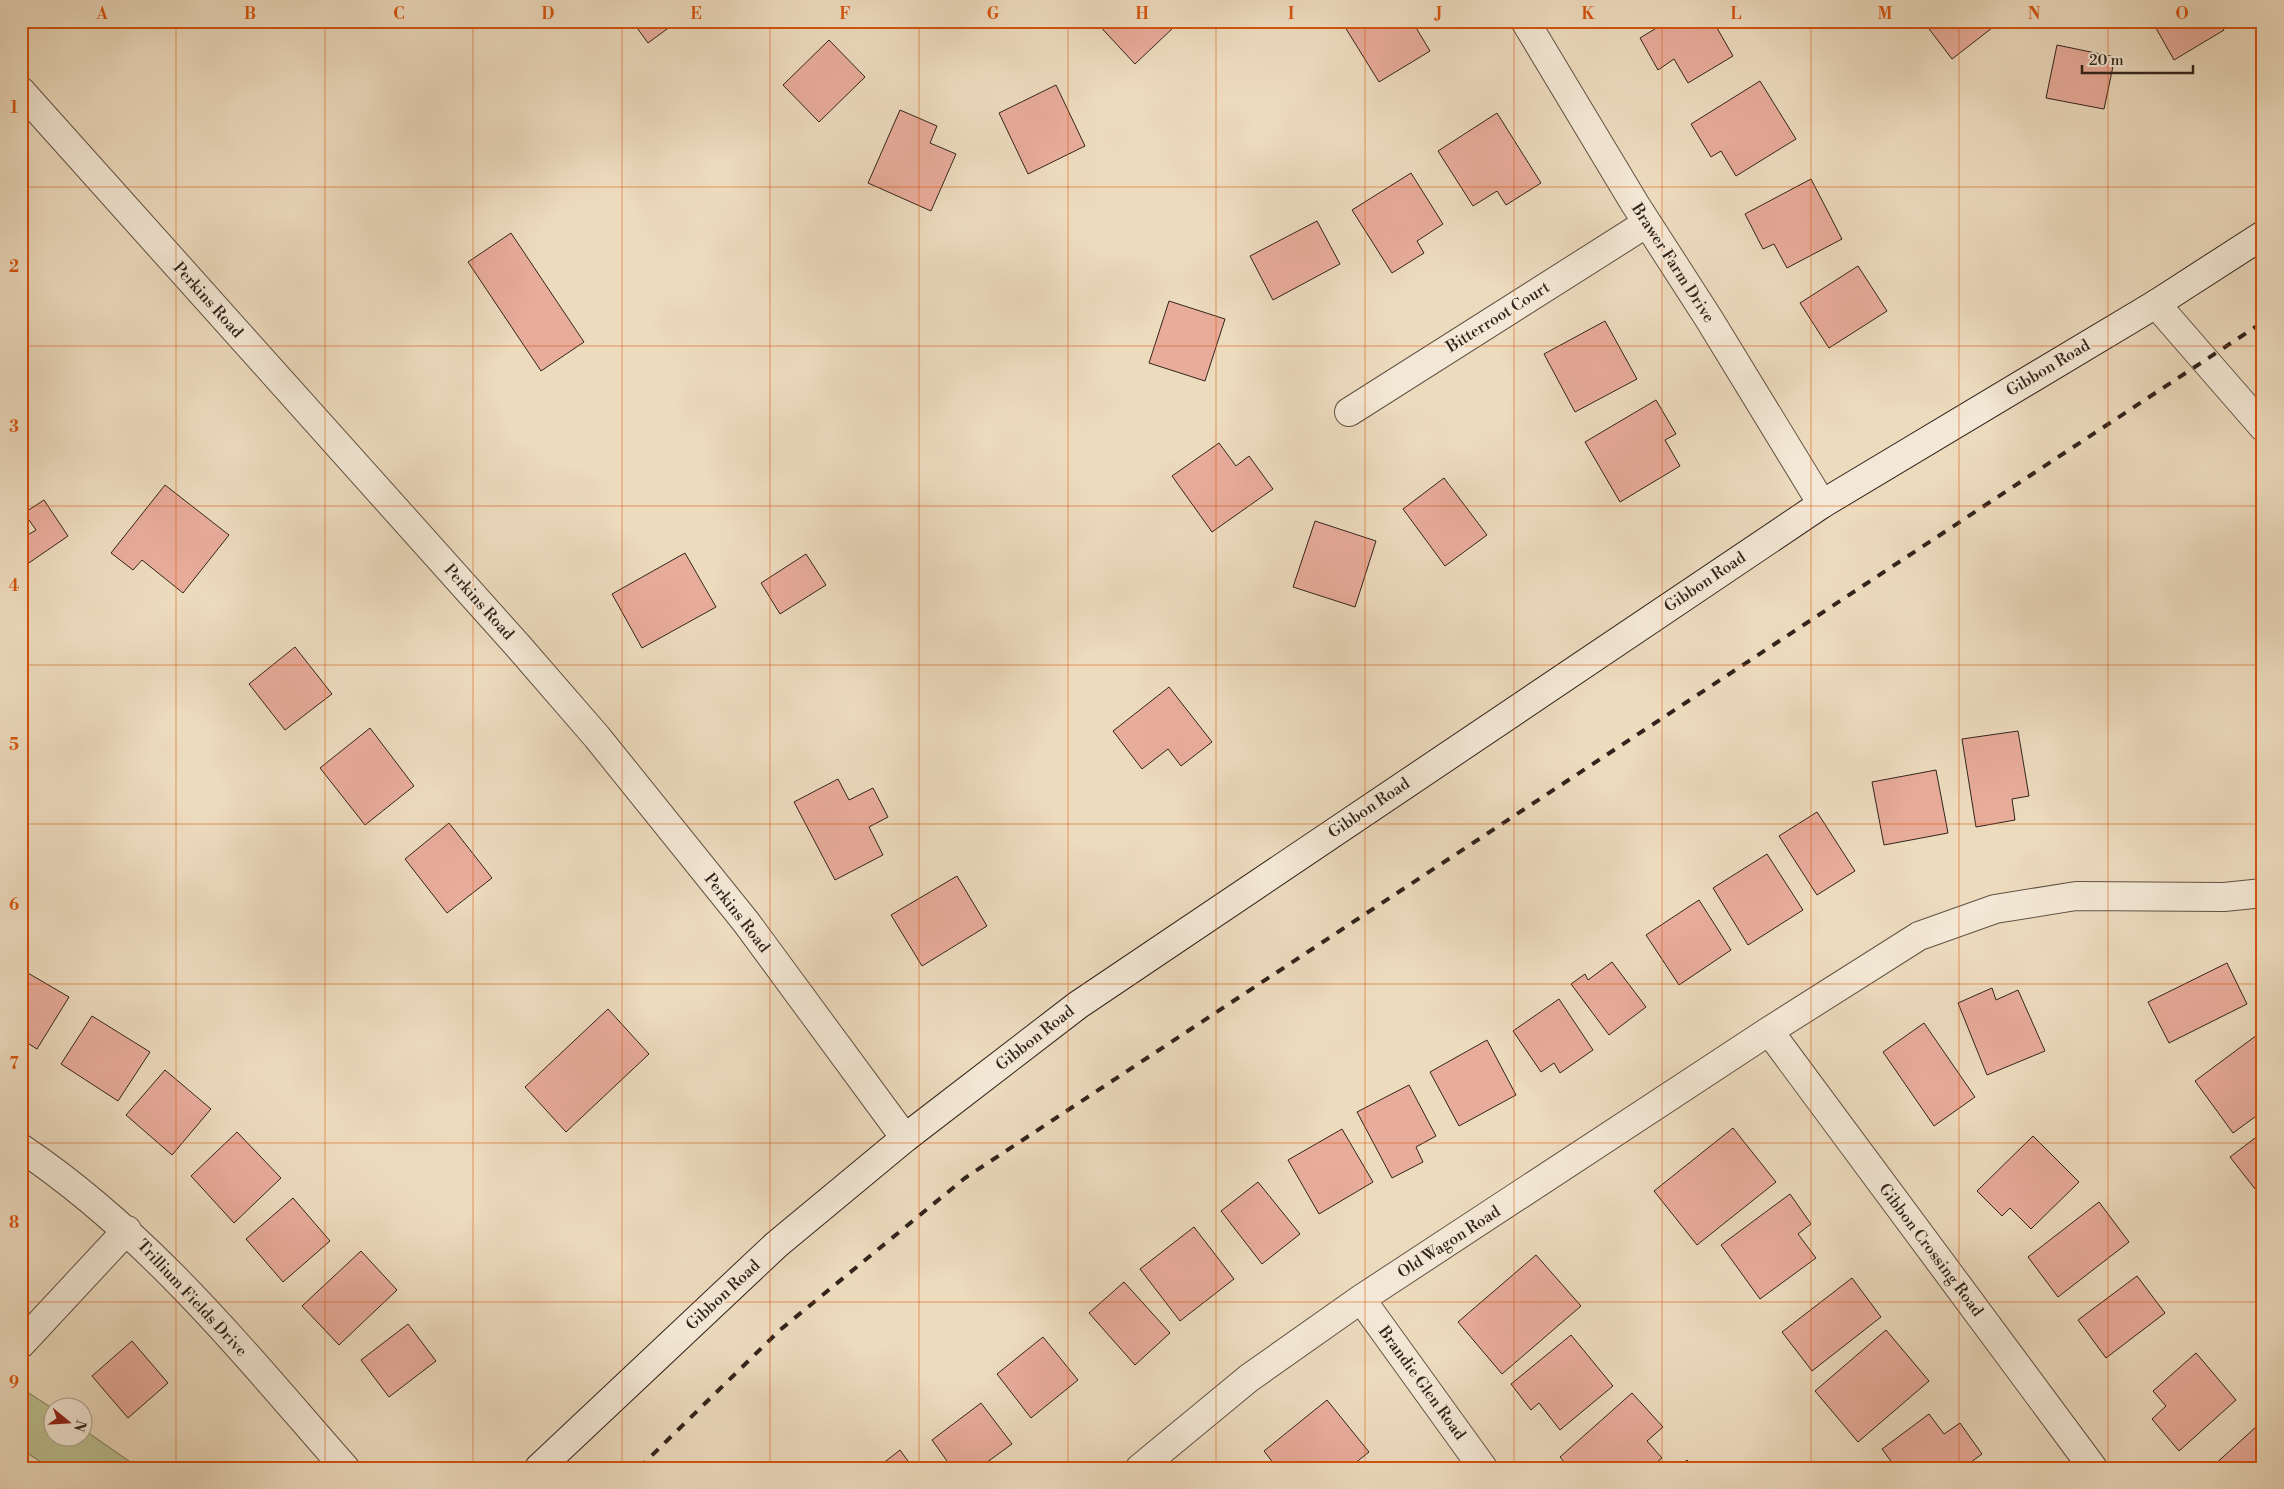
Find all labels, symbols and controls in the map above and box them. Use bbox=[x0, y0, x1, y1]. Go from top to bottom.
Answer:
text: A bbox=[95, 4, 108, 24]
text: B bbox=[244, 4, 256, 24]
text: C bbox=[393, 4, 405, 24]
text: D bbox=[542, 4, 555, 24]
text: E bbox=[690, 4, 702, 24]
text: F bbox=[839, 4, 851, 24]
text: G bbox=[987, 4, 1000, 24]
text: H bbox=[1135, 4, 1149, 24]
text: I bbox=[1288, 4, 1294, 24]
text: J bbox=[1434, 4, 1442, 24]
text: K bbox=[1582, 4, 1596, 24]
text: L bbox=[1731, 4, 1742, 24]
text: M bbox=[1878, 4, 1893, 24]
text: N bbox=[2028, 4, 2041, 24]
text: O bbox=[2175, 4, 2189, 24]
scale bar bbox=[2082, 42, 2193, 74]
text: 20 m bbox=[2089, 51, 2124, 70]
text: 1 bbox=[10, 98, 18, 118]
street label: Brawer Farm Drive bbox=[1626, 199, 1719, 326]
text: 2 bbox=[9, 257, 19, 277]
street label: Perkins Road bbox=[169, 258, 247, 342]
street label: Bitterroot Court bbox=[1442, 277, 1554, 357]
street label: Gibbon Road bbox=[2002, 335, 2094, 401]
text: 3 bbox=[9, 417, 19, 437]
street label: Gibbon Road bbox=[1660, 547, 1750, 617]
street label: Perkins Road bbox=[440, 560, 518, 644]
text: 4 bbox=[9, 576, 20, 596]
text: 5 bbox=[9, 735, 19, 755]
street label: Gibbon Road bbox=[1324, 773, 1414, 843]
street label: Perkins Road bbox=[700, 869, 774, 957]
text: 6 bbox=[9, 895, 19, 915]
street label: Gibbon Road bbox=[992, 1001, 1078, 1075]
text: 7 bbox=[9, 1054, 19, 1074]
street label: Gibbon Crossing Road bbox=[1874, 1180, 1988, 1320]
street label: Old Wagon Road bbox=[1394, 1201, 1504, 1283]
text: 8 bbox=[9, 1213, 19, 1233]
street label: Trillium Fields Drive bbox=[133, 1235, 251, 1361]
street label: Gibbon Road bbox=[682, 1256, 764, 1334]
street label: Brandie Glen Road bbox=[1373, 1321, 1470, 1444]
text: 9 bbox=[9, 1373, 19, 1393]
north arrow bbox=[42, 1396, 92, 1446]
text: N bbox=[69, 1418, 90, 1434]

